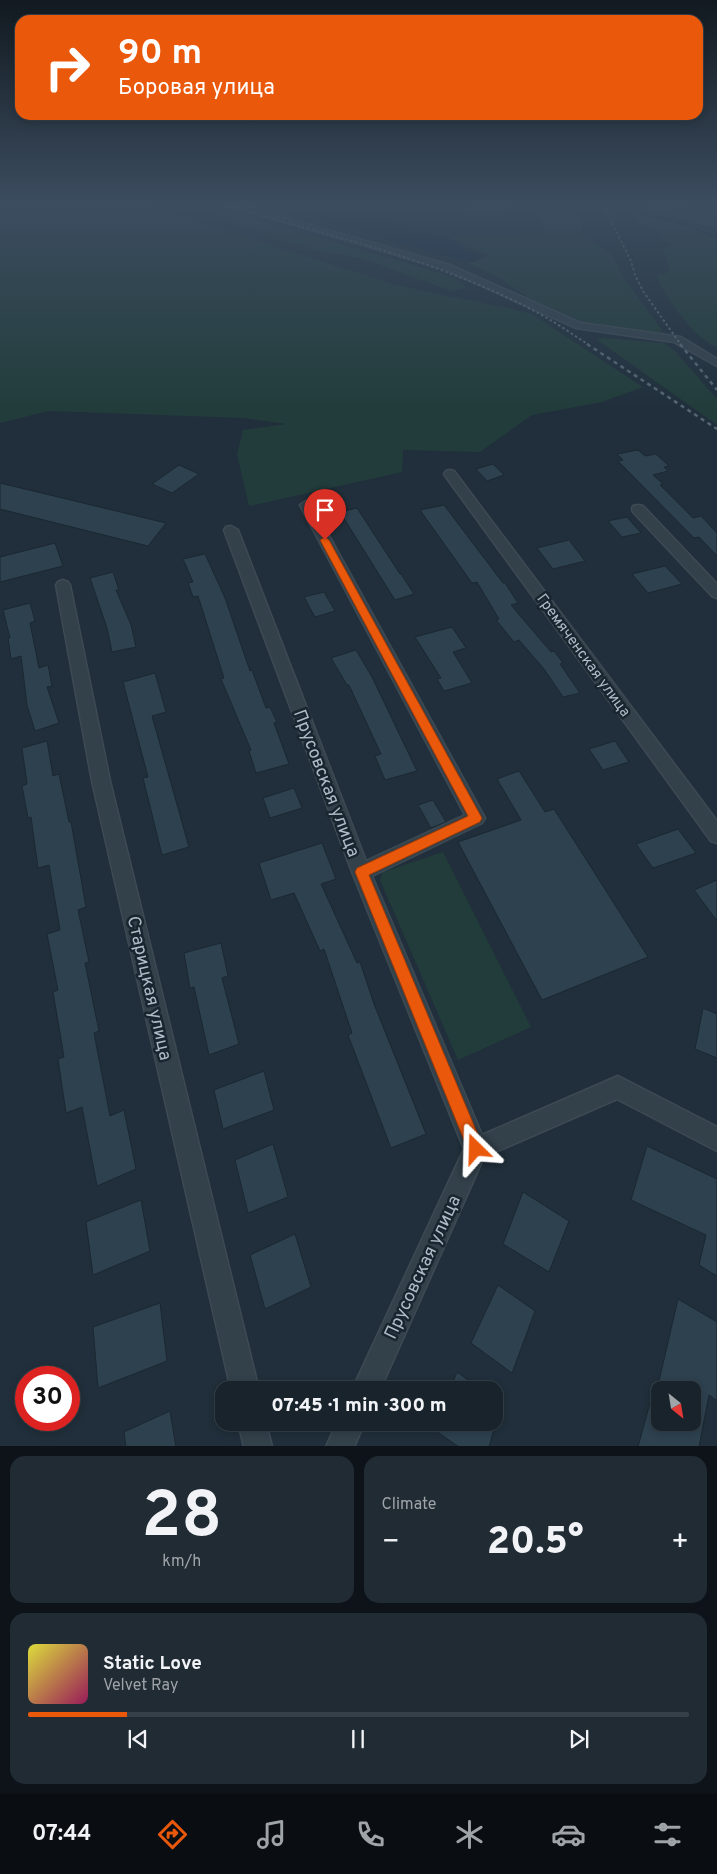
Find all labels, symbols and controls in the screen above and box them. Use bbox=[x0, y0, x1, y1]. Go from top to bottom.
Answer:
text: 90 m bbox=[118, 32, 202, 76]
icon: right bbox=[35, 35, 100, 100]
text: Боровая улица bbox=[118, 75, 275, 102]
pin bbox=[304, 489, 346, 540]
icon: arrive bbox=[311, 496, 339, 524]
street label: Гремяченская улица bbox=[532, 591, 634, 721]
street label: Прусовская улица bbox=[287, 706, 364, 861]
street label: Старицкая улица bbox=[121, 914, 176, 1063]
position arrow bbox=[449, 1122, 501, 1174]
street label: Прусовская улица bbox=[380, 1192, 467, 1343]
speed limit sign: 30 bbox=[15, 1366, 80, 1431]
north arrow bbox=[651, 1381, 701, 1431]
map controls bbox=[651, 1381, 701, 1431]
text: 07:45 · 1 min · 300 m bbox=[271, 1394, 447, 1418]
text: 28 bbox=[141, 1478, 222, 1560]
text: Climate bbox=[382, 1495, 436, 1515]
text: 20.5° bbox=[487, 1519, 584, 1568]
text: − bbox=[382, 1525, 400, 1561]
text: + bbox=[671, 1525, 689, 1561]
text: km/h bbox=[162, 1552, 201, 1572]
text: Static Love bbox=[103, 1652, 202, 1676]
text: Velvet Ray bbox=[103, 1676, 178, 1696]
icon: previous bbox=[124, 1725, 152, 1753]
icon: pause bbox=[344, 1725, 372, 1753]
icon: next bbox=[565, 1725, 593, 1753]
icon: directions bbox=[155, 1817, 190, 1852]
icon: music bbox=[254, 1817, 289, 1852]
icon: phone bbox=[353, 1817, 388, 1852]
icon: climate bbox=[452, 1817, 487, 1852]
icon: car bbox=[551, 1817, 586, 1852]
icon: filters bbox=[650, 1817, 685, 1852]
text: 07:44 bbox=[32, 1821, 91, 1848]

